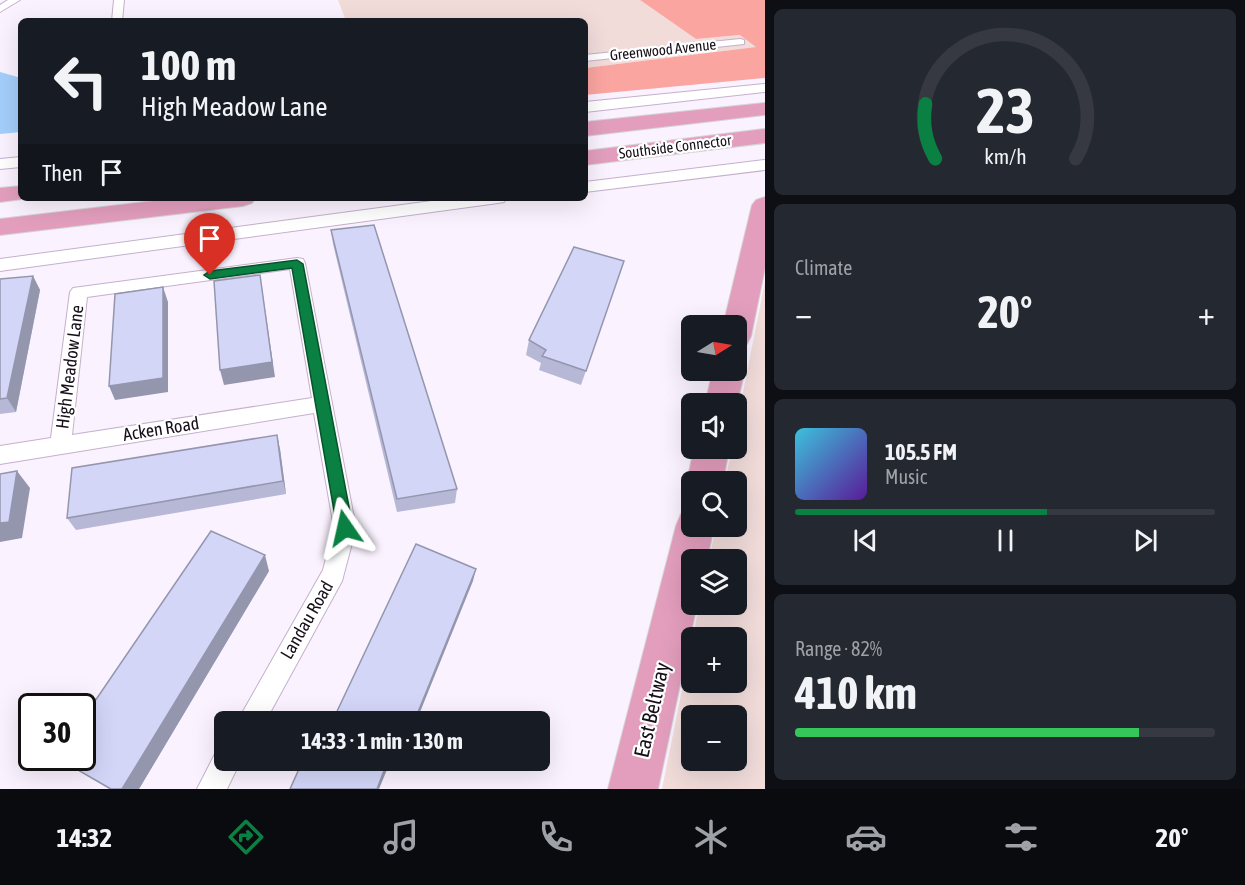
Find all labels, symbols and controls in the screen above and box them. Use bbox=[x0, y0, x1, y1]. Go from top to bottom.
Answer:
street label: Greenwood Avenue bbox=[609, 35, 717, 64]
text: 100 m bbox=[141, 41, 236, 89]
icon: left bbox=[42, 42, 120, 120]
text: 23 bbox=[976, 75, 1034, 146]
text: High Meadow Lane bbox=[141, 91, 328, 122]
street label: Southside Connector bbox=[618, 131, 733, 162]
text: km/h bbox=[984, 144, 1026, 169]
icon: arrive bbox=[95, 156, 128, 189]
text: Then bbox=[42, 160, 83, 186]
pin bbox=[184, 213, 235, 275]
icon: arrive bbox=[193, 222, 226, 255]
text: Climate bbox=[795, 256, 852, 279]
text: 20° bbox=[978, 286, 1032, 338]
text: − bbox=[795, 294, 812, 332]
text: + bbox=[1198, 294, 1215, 332]
street label: High Meadow Lane bbox=[52, 304, 88, 430]
north arrow bbox=[681, 315, 747, 381]
map controls bbox=[681, 315, 747, 771]
button: sound bbox=[681, 393, 747, 459]
street label: Acken Road bbox=[121, 412, 200, 445]
text: 105.5 FM bbox=[885, 439, 957, 465]
text: Music bbox=[885, 465, 927, 488]
button: search bbox=[681, 471, 747, 537]
position arrow bbox=[313, 496, 377, 560]
icon: previous bbox=[849, 524, 882, 557]
icon: pause bbox=[989, 524, 1022, 557]
icon: next bbox=[1129, 524, 1162, 557]
button: layers bbox=[681, 549, 747, 615]
street label: Landau Road bbox=[276, 577, 337, 662]
button: + bbox=[681, 627, 747, 693]
text: Range · 82% bbox=[795, 637, 882, 660]
street label: East Beltway bbox=[628, 660, 674, 760]
text: 410 km bbox=[795, 667, 917, 719]
speed limit sign: 30 bbox=[18, 693, 96, 771]
button: − bbox=[681, 705, 747, 771]
text: 14:33 · 1 min · 130 m bbox=[301, 728, 463, 754]
icon: directions bbox=[225, 816, 267, 858]
icon: music bbox=[380, 816, 422, 858]
icon: phone bbox=[535, 816, 577, 858]
icon: climate bbox=[690, 816, 732, 858]
icon: car bbox=[845, 816, 887, 858]
icon: filters bbox=[1000, 816, 1042, 858]
text: 14:32 bbox=[57, 822, 112, 853]
text: 20° bbox=[1156, 822, 1188, 853]

